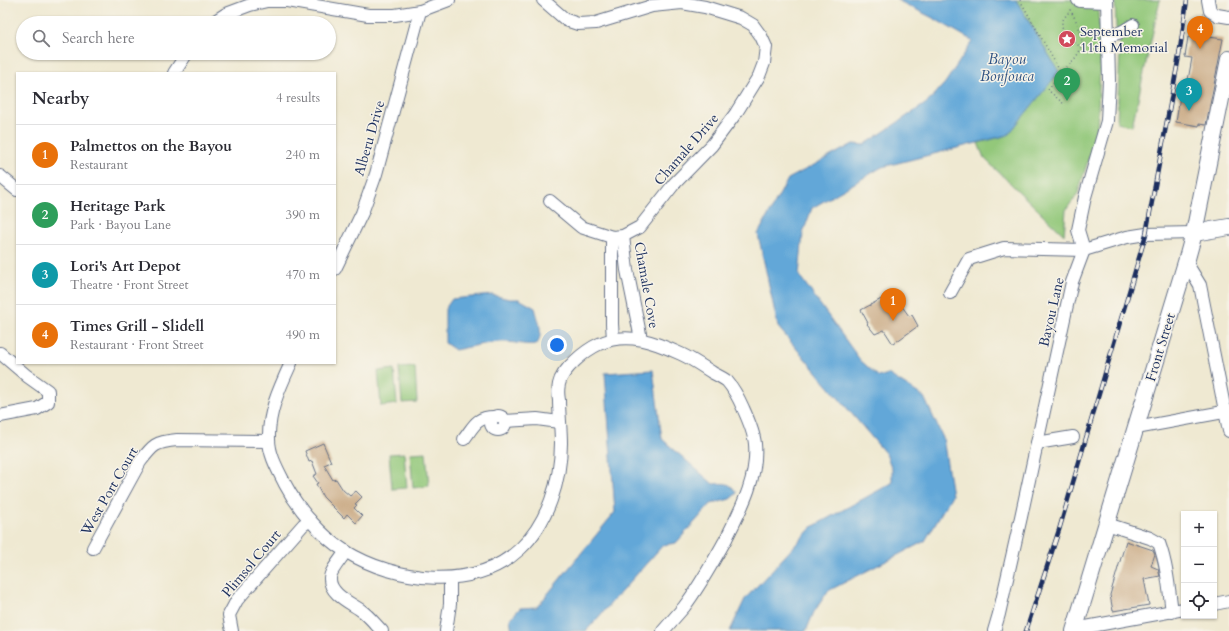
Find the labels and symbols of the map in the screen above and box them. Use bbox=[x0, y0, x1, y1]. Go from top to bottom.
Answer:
pin: 4 bbox=[1187, 16, 1213, 49]
place label: September 11th Memorial bbox=[1080, 22, 1168, 57]
place icon: September 11th Memorial bbox=[1057, 29, 1077, 49]
water label: Bayou Bonfouca bbox=[980, 49, 1034, 86]
pin: 2 bbox=[1054, 68, 1080, 101]
pin: 3 bbox=[1176, 78, 1202, 111]
street label: Alberu Drive bbox=[350, 98, 389, 178]
street label: Chamale Drive bbox=[650, 109, 723, 189]
street label: Chamale Cove bbox=[630, 240, 663, 330]
street label: Bayou Lane bbox=[1034, 275, 1069, 349]
pin: 1 bbox=[880, 288, 906, 321]
street label: Front Street bbox=[1141, 310, 1180, 384]
your location bbox=[547, 335, 567, 355]
street label: West Port Court bbox=[76, 443, 143, 540]
street label: Plimsol Court bbox=[218, 525, 286, 601]

